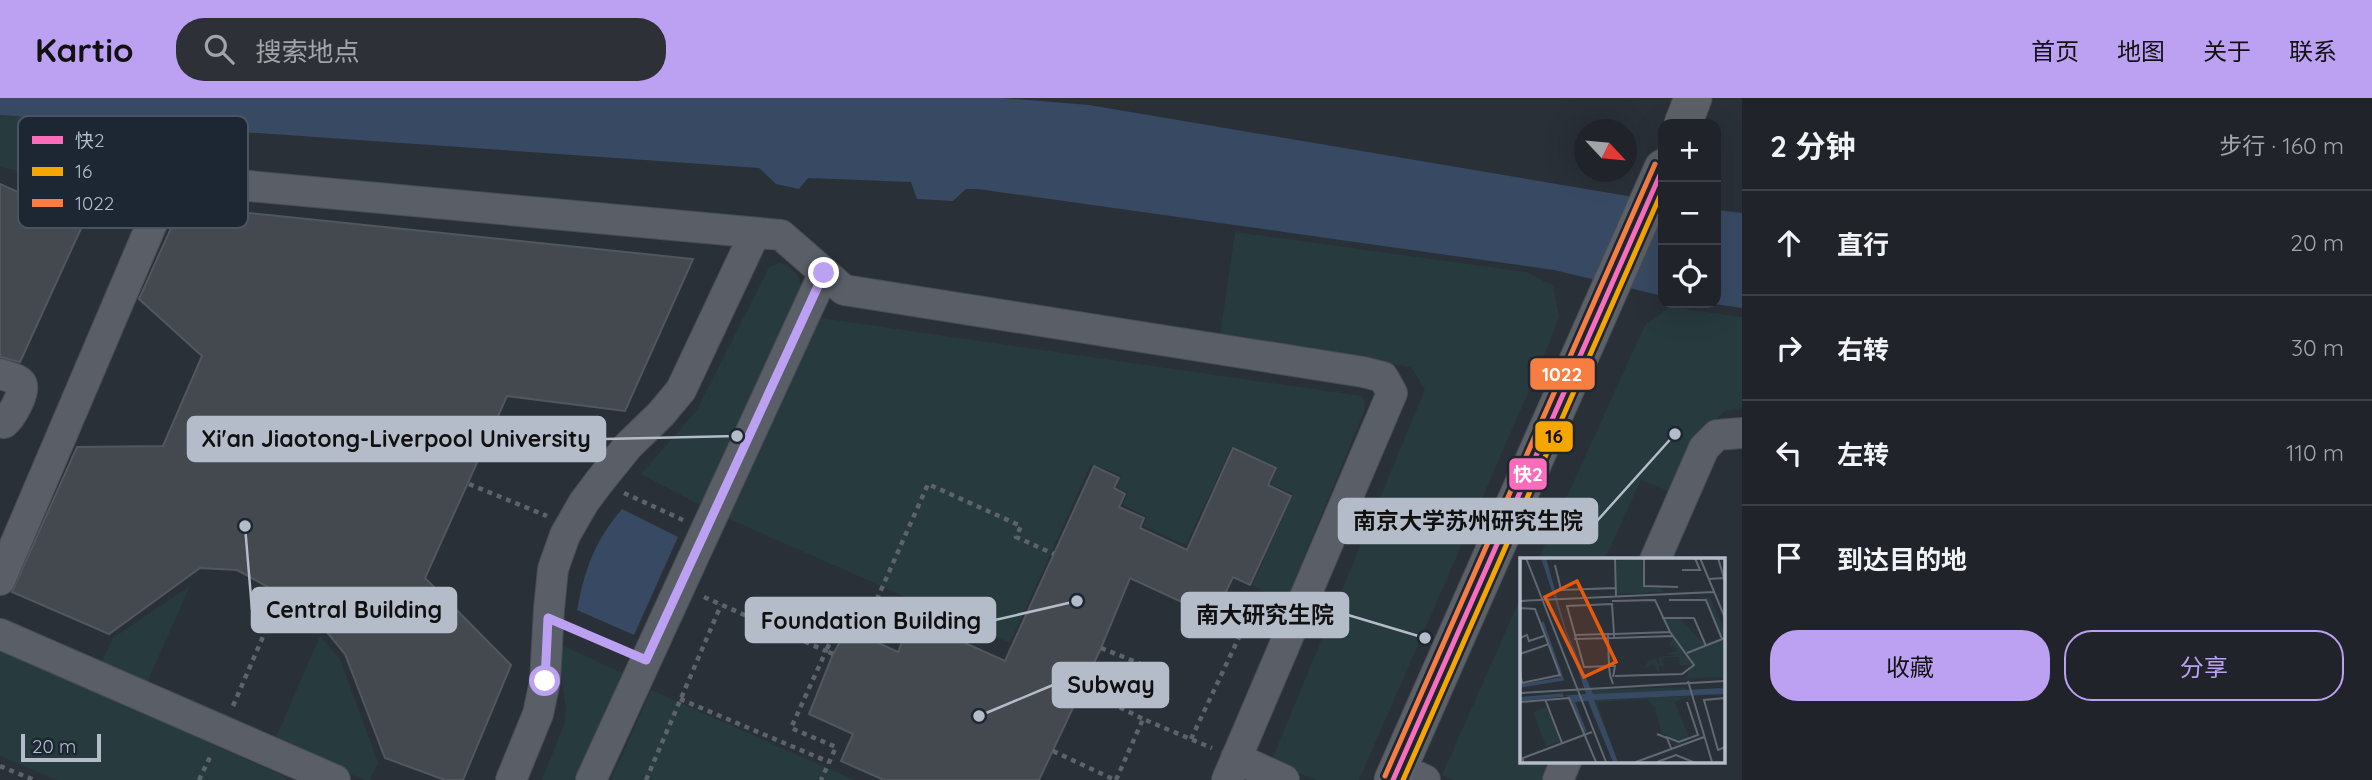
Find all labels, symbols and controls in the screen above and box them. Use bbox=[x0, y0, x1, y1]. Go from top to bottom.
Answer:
search box bbox=[176, 18, 666, 81]
text: Kartio bbox=[35, 29, 134, 70]
icon: search bbox=[200, 30, 238, 68]
text: 搜索地点 bbox=[256, 35, 360, 68]
text: 首页 bbox=[2031, 36, 2079, 66]
text: 地图 bbox=[2117, 36, 2165, 66]
text: 关于 bbox=[2203, 36, 2251, 66]
text: 联系 bbox=[2289, 36, 2337, 66]
legend bbox=[18, 116, 248, 228]
north arrow bbox=[1574, 119, 1637, 182]
map controls bbox=[1658, 119, 1721, 308]
button: + bbox=[1658, 119, 1721, 182]
text: 2 分钟 bbox=[1770, 127, 1855, 165]
text: 快2 bbox=[75, 128, 105, 152]
text: 步行 · 160 m bbox=[2219, 131, 2344, 160]
text: 16 bbox=[75, 159, 92, 183]
button: − bbox=[1658, 182, 1721, 245]
text: 1022 bbox=[75, 191, 114, 215]
icon: ahead bbox=[1770, 224, 1808, 262]
text: 直行 bbox=[1837, 228, 1889, 261]
text: 20 m bbox=[2290, 228, 2344, 257]
button: locate bbox=[1658, 245, 1721, 308]
route end bbox=[808, 257, 839, 288]
icon: right bbox=[1770, 329, 1808, 367]
text: 右转 bbox=[1837, 333, 1889, 366]
text: 30 m bbox=[2291, 333, 2344, 362]
line badge: 1022 bbox=[1529, 357, 1596, 391]
text: 1022 bbox=[1542, 362, 1582, 386]
callout: Xi'an Jiaotong-Liverpool University bbox=[188, 417, 605, 461]
line badge: 16 bbox=[1534, 420, 1574, 453]
text: Xi'an Jiaotong-Liverpool University bbox=[201, 424, 591, 453]
text: 16 bbox=[1545, 424, 1563, 448]
icon: left bbox=[1770, 434, 1808, 472]
text: 左转 bbox=[1837, 438, 1889, 471]
text: 110 m bbox=[2286, 438, 2344, 467]
line badge: 快2 bbox=[1508, 457, 1548, 491]
text: 快2 bbox=[1513, 462, 1543, 486]
callout: 南京大学苏州研究生院 bbox=[1339, 499, 1597, 543]
text: 南京大学苏州研究生院 bbox=[1353, 506, 1583, 535]
icon: arrive bbox=[1770, 539, 1808, 577]
text: 到达目的地 bbox=[1837, 543, 1967, 576]
inset map bbox=[1520, 558, 1724, 762]
callout: Central Building bbox=[252, 588, 456, 632]
callout: 南大研究生院 bbox=[1182, 593, 1348, 637]
text: Central Building bbox=[266, 595, 442, 624]
callout: Foundation Building bbox=[746, 598, 995, 642]
text: 南大研究生院 bbox=[1196, 600, 1334, 629]
text: Foundation Building bbox=[761, 606, 981, 635]
button: 收藏 bbox=[1770, 630, 2050, 701]
button: 分享 bbox=[2064, 630, 2344, 701]
callout: Subway bbox=[1053, 663, 1168, 707]
route start bbox=[529, 665, 560, 696]
text: Subway bbox=[1067, 670, 1155, 699]
scale bar bbox=[21, 731, 102, 763]
text: 20 m bbox=[32, 734, 76, 758]

